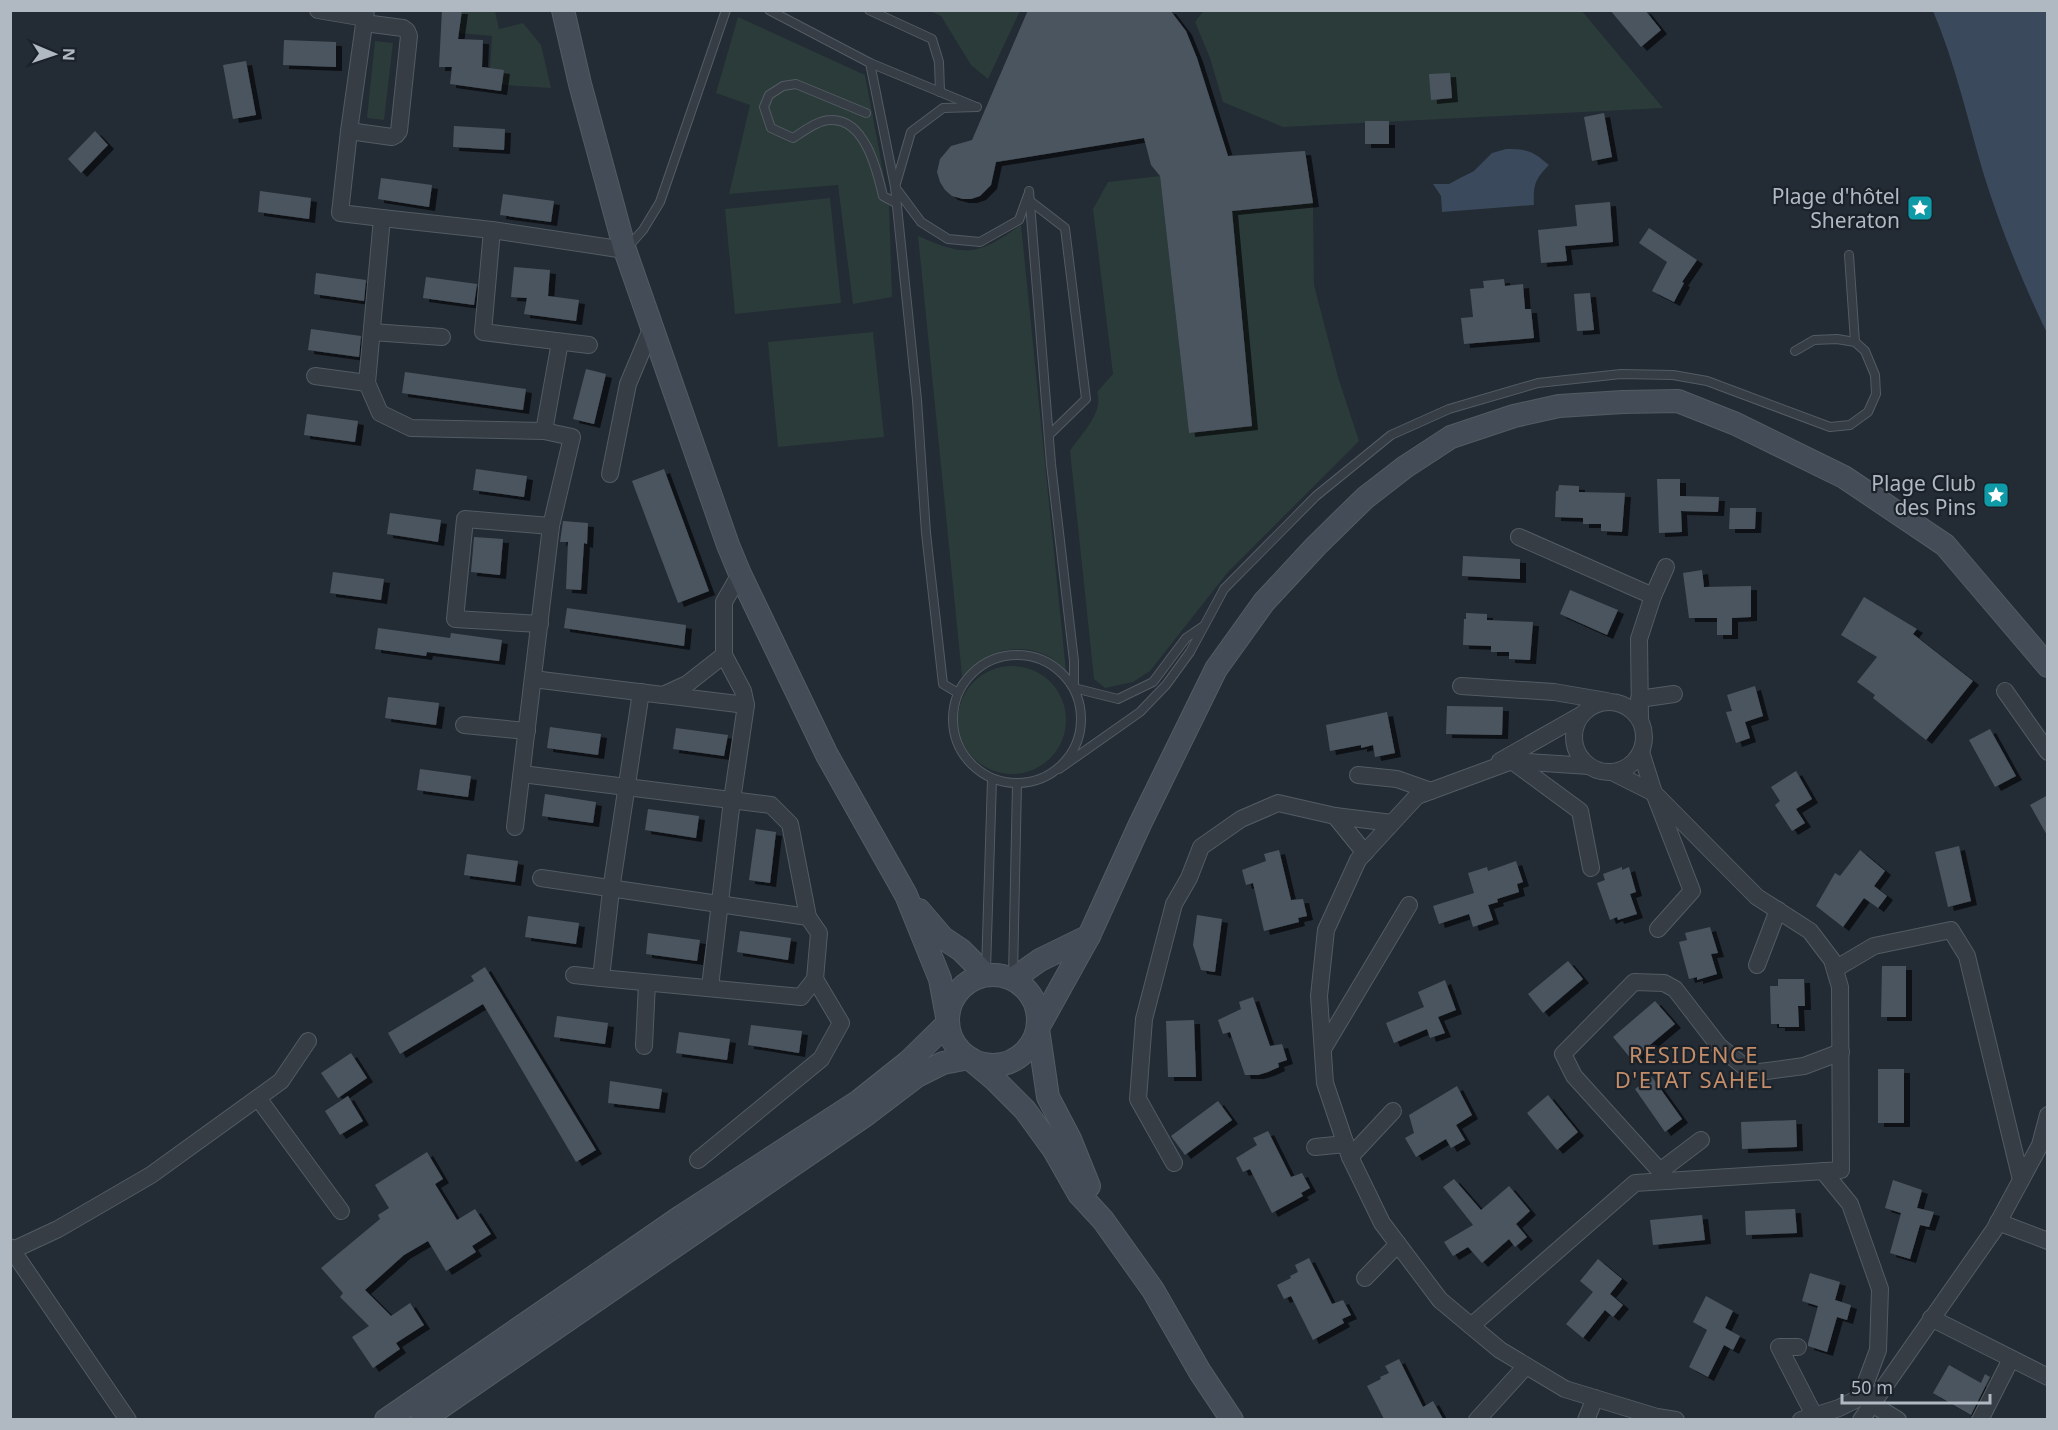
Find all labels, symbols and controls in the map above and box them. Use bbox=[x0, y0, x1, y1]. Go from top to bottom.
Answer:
north arrow bbox=[24, 24, 84, 84]
text: N bbox=[58, 48, 80, 61]
place label: Plage d'hôtel Sheraton bbox=[1772, 182, 1900, 234]
place icon: Plage d'hôtel Sheraton bbox=[1905, 193, 1935, 223]
place label: Plage Club des Pins bbox=[1871, 469, 1976, 521]
place icon: Plage Club des Pins bbox=[1981, 480, 2011, 510]
district label: RESIDENCE D'ETAT SAHEL bbox=[1615, 1039, 1773, 1094]
scale bar bbox=[1842, 1367, 1990, 1405]
text: 50 m bbox=[1851, 1375, 1893, 1399]

